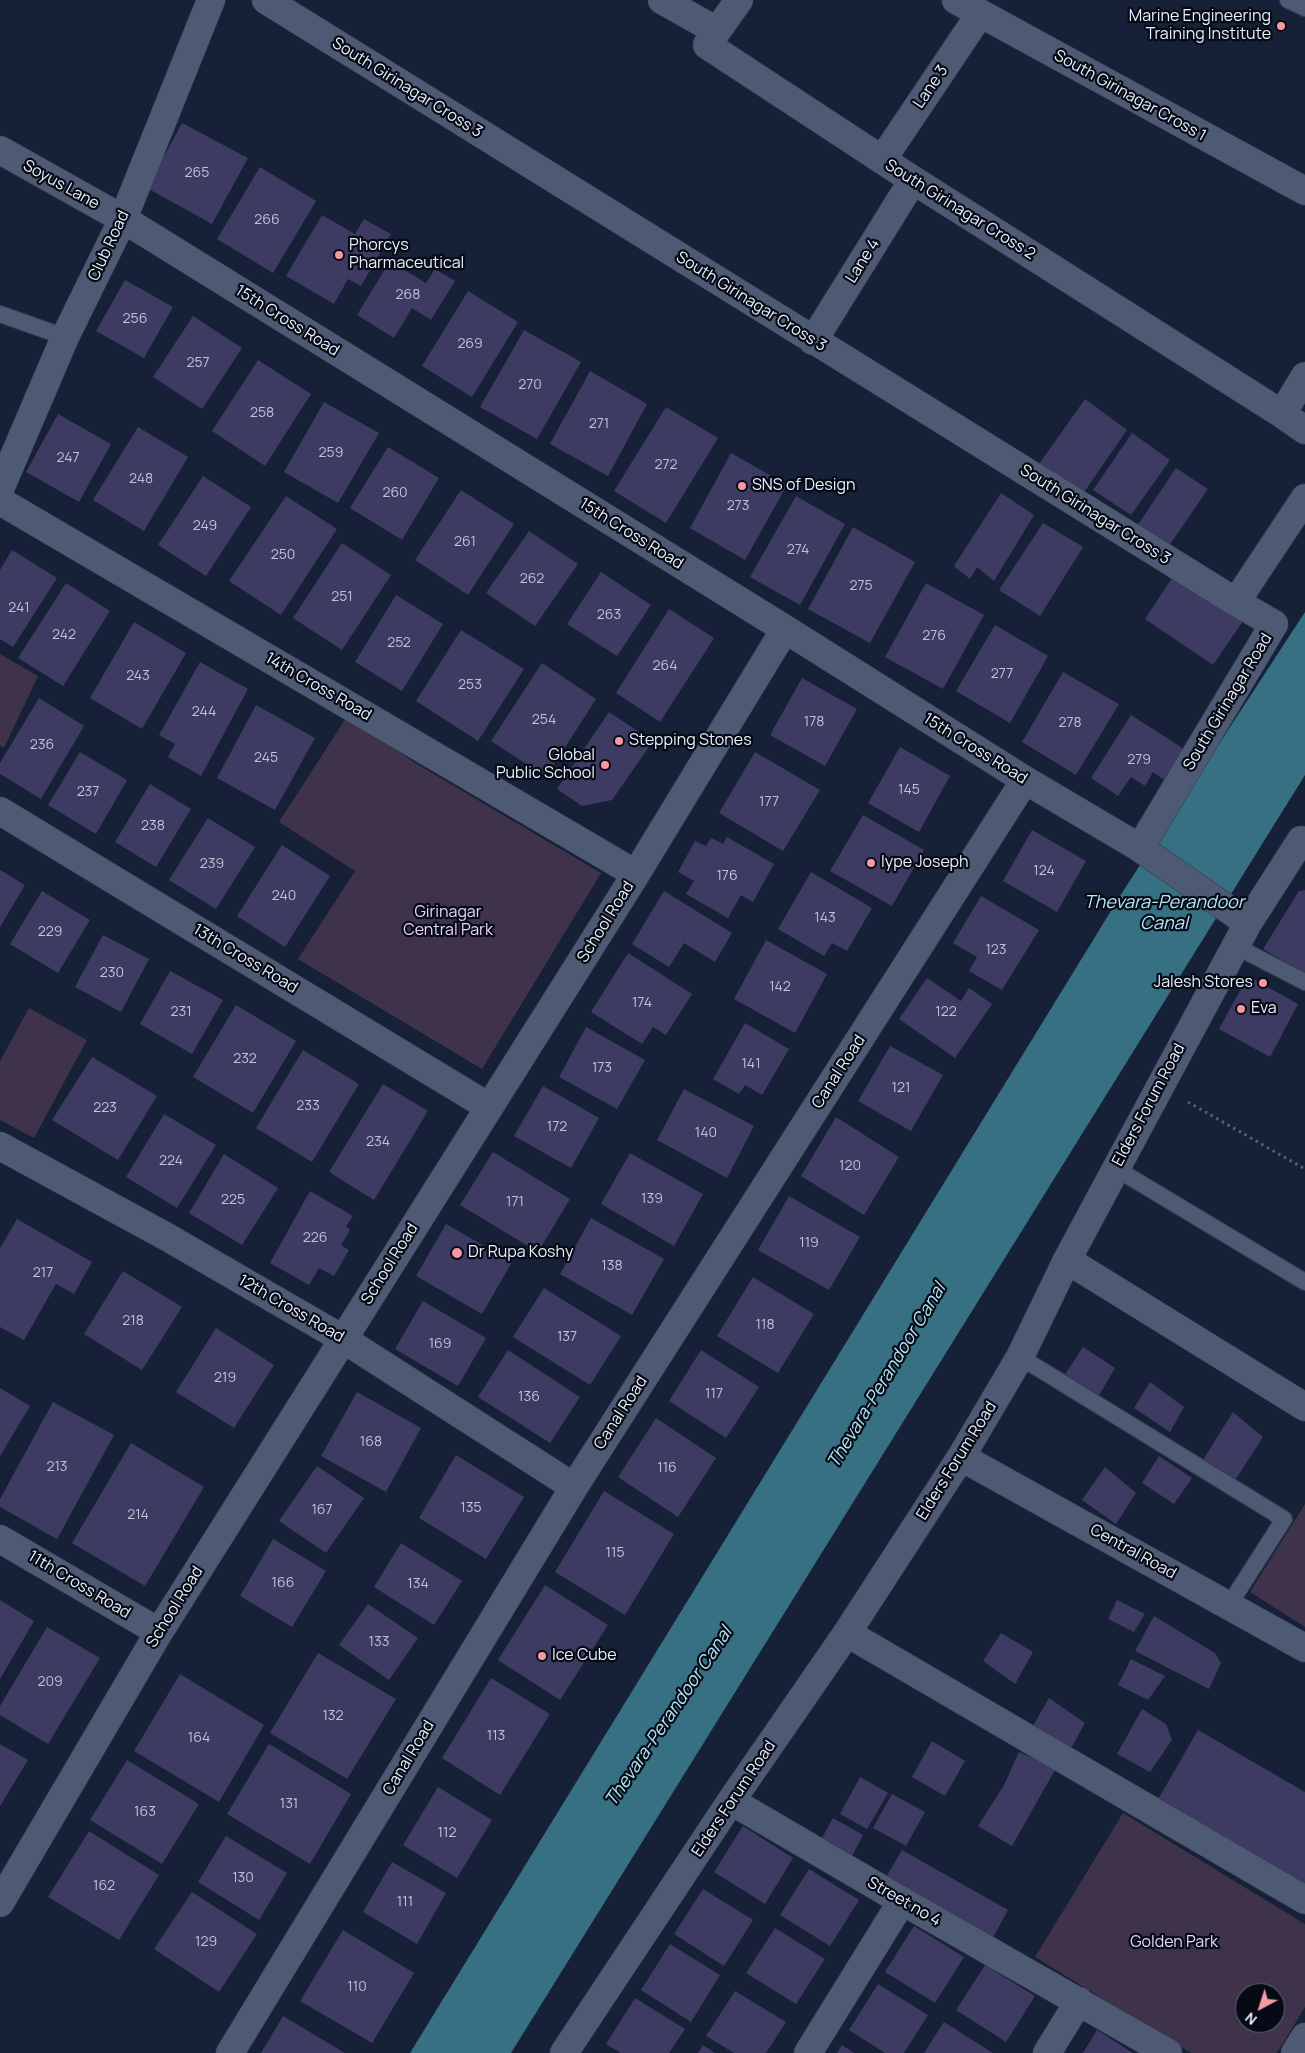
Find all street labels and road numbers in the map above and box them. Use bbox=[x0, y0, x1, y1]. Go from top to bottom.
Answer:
street label: South Girinagar Cross 3 bbox=[328, 34, 486, 142]
street label: South Girinagar Cross 1 bbox=[1051, 46, 1209, 146]
street label: Lane 3 bbox=[910, 62, 952, 112]
street label: Soyus Lane bbox=[19, 156, 103, 214]
street label: South Girinagar Cross 2 bbox=[881, 156, 1039, 264]
street label: Club Road bbox=[84, 208, 134, 284]
street label: Lane 4 bbox=[842, 235, 884, 287]
street label: South Girinagar Cross 3 bbox=[672, 248, 830, 356]
street label: 15th Cross Road bbox=[231, 281, 343, 361]
street label: South Girinagar Cross 3 bbox=[1016, 461, 1174, 569]
street label: 15th Cross Road bbox=[575, 494, 687, 574]
street label: South Girinagar Road bbox=[1180, 630, 1276, 774]
street label: 14th Cross Road bbox=[262, 649, 374, 725]
street label: 15th Cross Road bbox=[919, 709, 1031, 789]
street label: School Road bbox=[573, 878, 639, 966]
street label: 13th Cross Road bbox=[189, 920, 301, 998]
street label: Canal Road bbox=[808, 1032, 870, 1112]
street label: Elders Forum Road bbox=[1109, 1040, 1189, 1170]
street label: School Road bbox=[357, 1220, 423, 1308]
street label: 12th Cross Road bbox=[235, 1271, 347, 1347]
street label: Canal Road bbox=[590, 1373, 652, 1453]
street label: Elders Forum Road bbox=[913, 1398, 1001, 1524]
street label: Central Road bbox=[1087, 1520, 1179, 1584]
street label: 11th Cross Road bbox=[24, 1547, 134, 1623]
street label: School Road bbox=[142, 1563, 208, 1651]
street label: Canal Road bbox=[379, 1717, 439, 1799]
street label: Elders Forum Road bbox=[688, 1737, 780, 1861]
street label: Street no 4 bbox=[864, 1873, 944, 1931]

